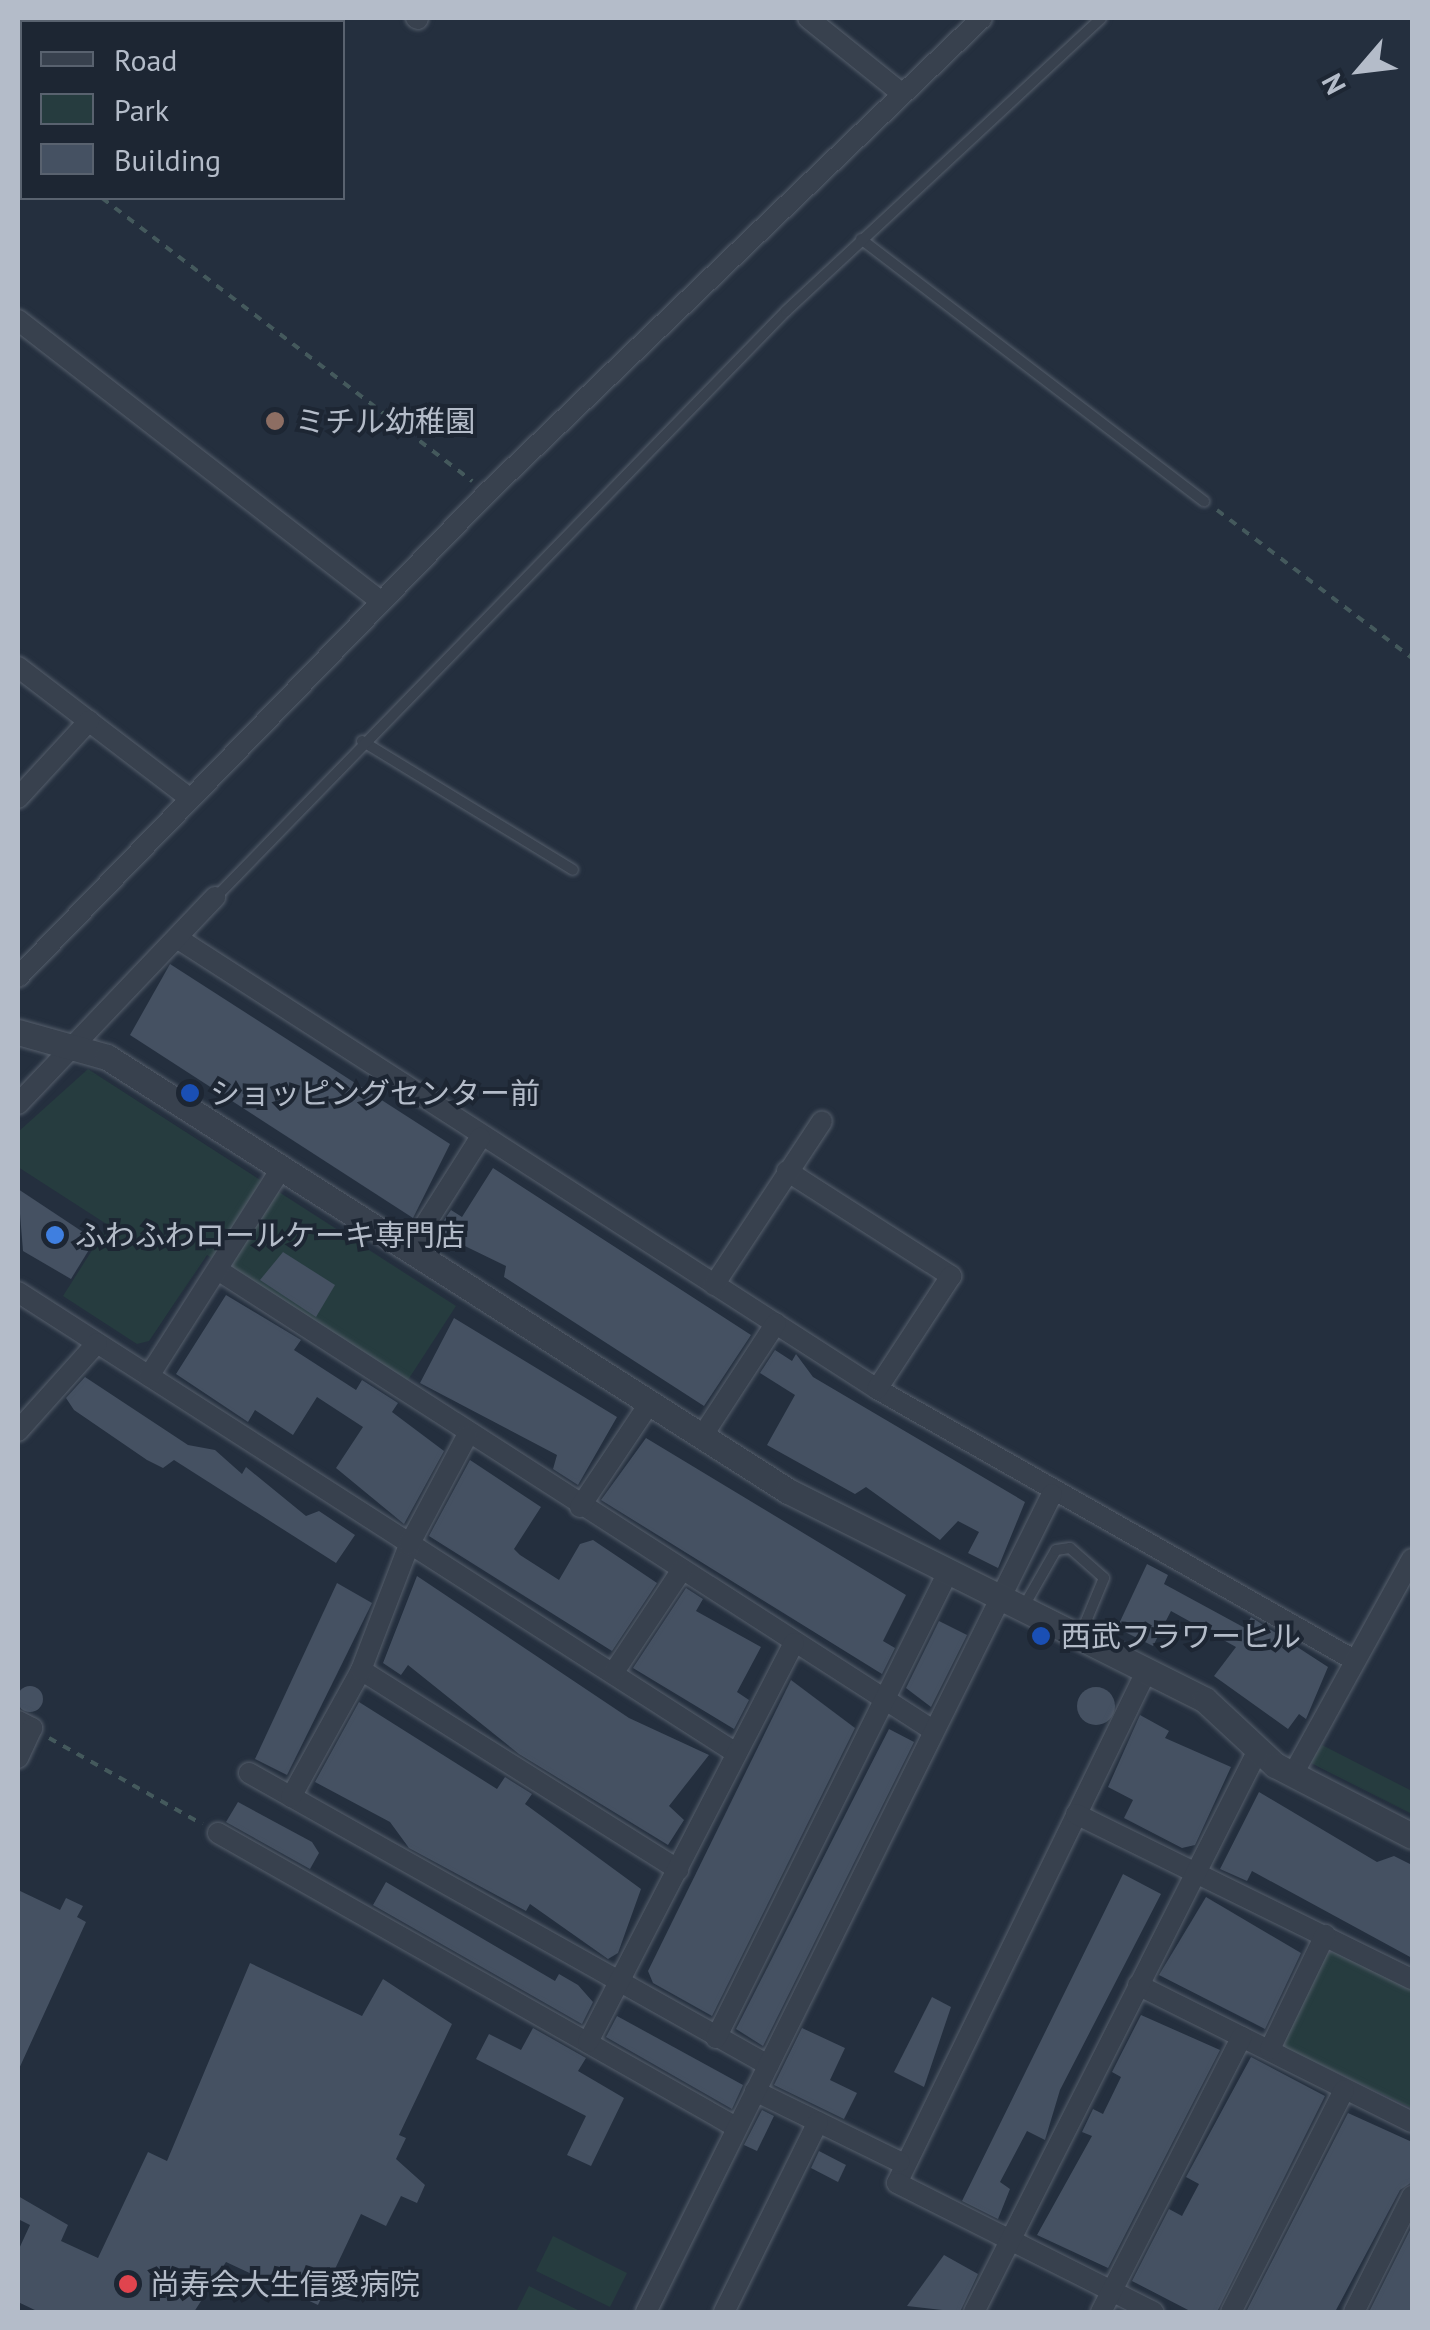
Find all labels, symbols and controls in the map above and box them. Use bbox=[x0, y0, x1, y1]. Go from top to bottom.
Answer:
legend bbox=[20, 20, 345, 200]
north arrow bbox=[1310, 20, 1410, 120]
text: Road bbox=[114, 40, 178, 79]
text: N bbox=[1312, 68, 1354, 101]
text: Park bbox=[114, 90, 169, 129]
text: Building bbox=[114, 140, 221, 179]
place label: ミチル幼稚園 bbox=[295, 403, 475, 439]
marker: ミチル幼稚園 bbox=[264, 410, 286, 432]
place label: ショッピングセンター前 bbox=[210, 1075, 540, 1111]
marker: ショッピングセンター前 bbox=[179, 1082, 201, 1104]
place label: ふわふわロールケーキ専門店 bbox=[75, 1217, 465, 1253]
marker: ふわふわロールケーキ専門店 bbox=[44, 1224, 66, 1246]
place label: 西武フラワーヒル bbox=[1061, 1618, 1301, 1654]
marker: 西武フラワーヒル bbox=[1030, 1625, 1052, 1647]
place label: 尚寿会大生信愛病院 bbox=[150, 2266, 420, 2302]
marker: 尚寿会大生信愛病院 bbox=[115, 2271, 141, 2297]

